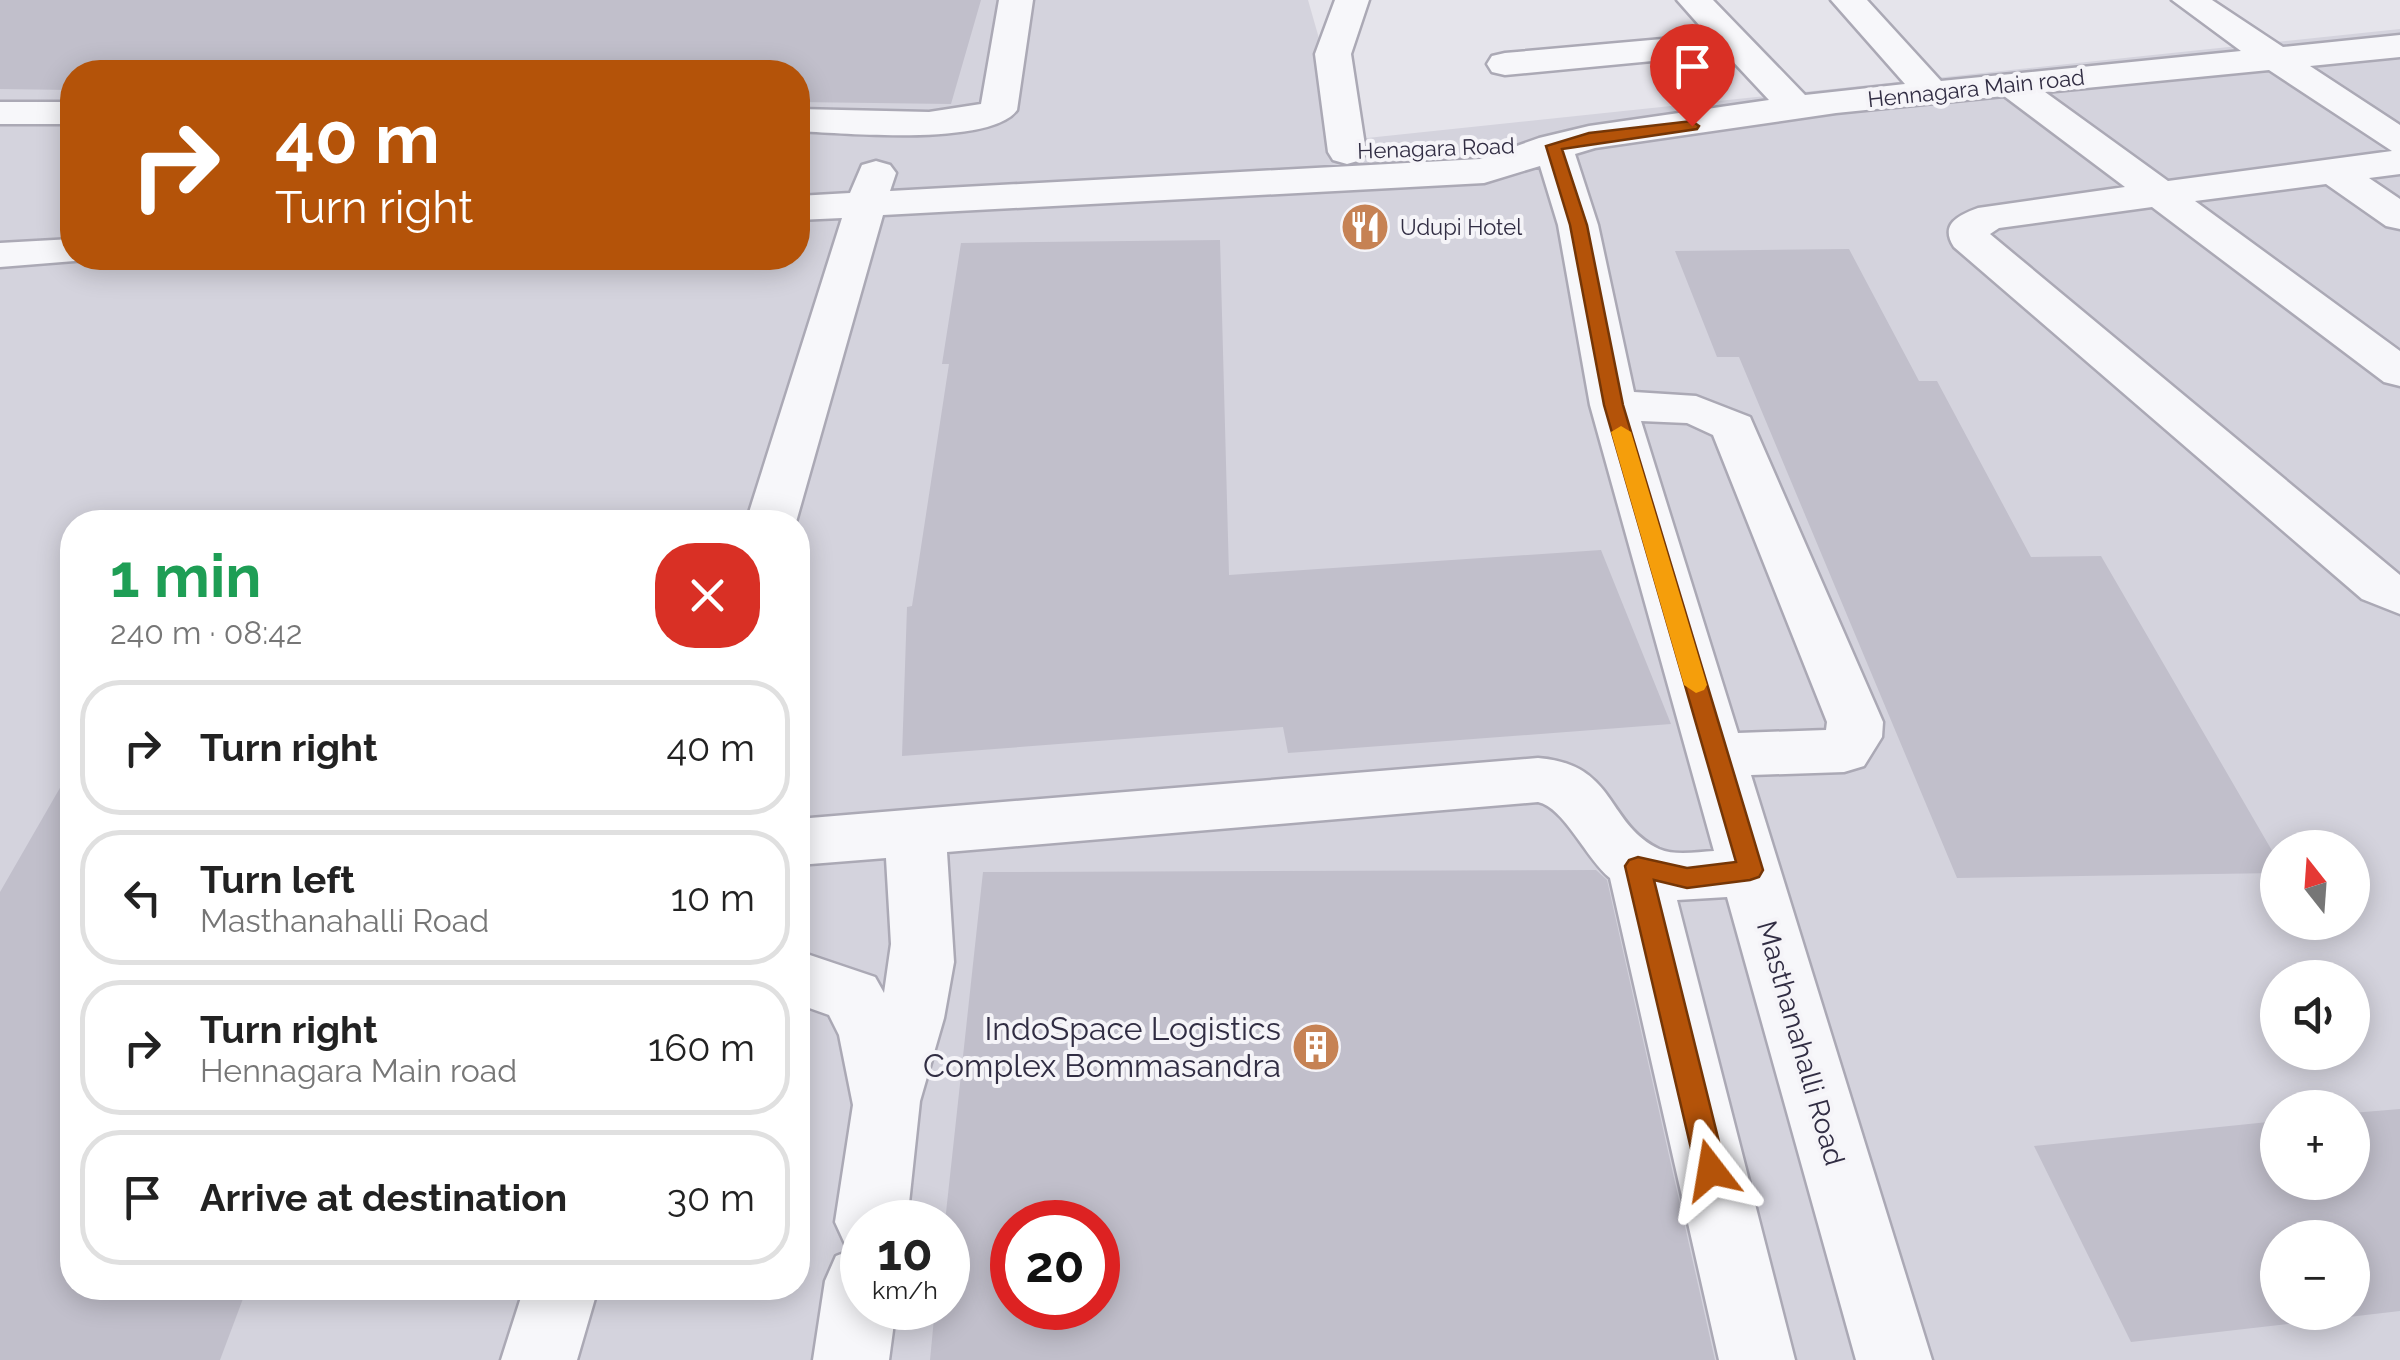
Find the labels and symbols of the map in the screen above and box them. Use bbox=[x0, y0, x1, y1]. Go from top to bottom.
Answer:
pin bbox=[1650, 24, 1735, 127]
street label: Hennagara Main road bbox=[1866, 64, 2086, 112]
street label: Henagara Road bbox=[1357, 132, 1515, 164]
restaurant icon: Udupi Hotel bbox=[1339, 201, 1391, 253]
place label: Udupi Hotel bbox=[1400, 214, 1522, 240]
north arrow bbox=[2260, 830, 2370, 940]
street label: Masthanahalli Road bbox=[1750, 917, 1851, 1169]
place label: IndoSpace Logistics Complex Bommasandra bbox=[923, 1010, 1281, 1084]
building icon: IndoSpace Logistics Complex Bommasandra bbox=[1290, 1021, 1342, 1073]
position arrow bbox=[1659, 1118, 1763, 1222]
speed limit sign: 20 bbox=[990, 1200, 1120, 1330]

